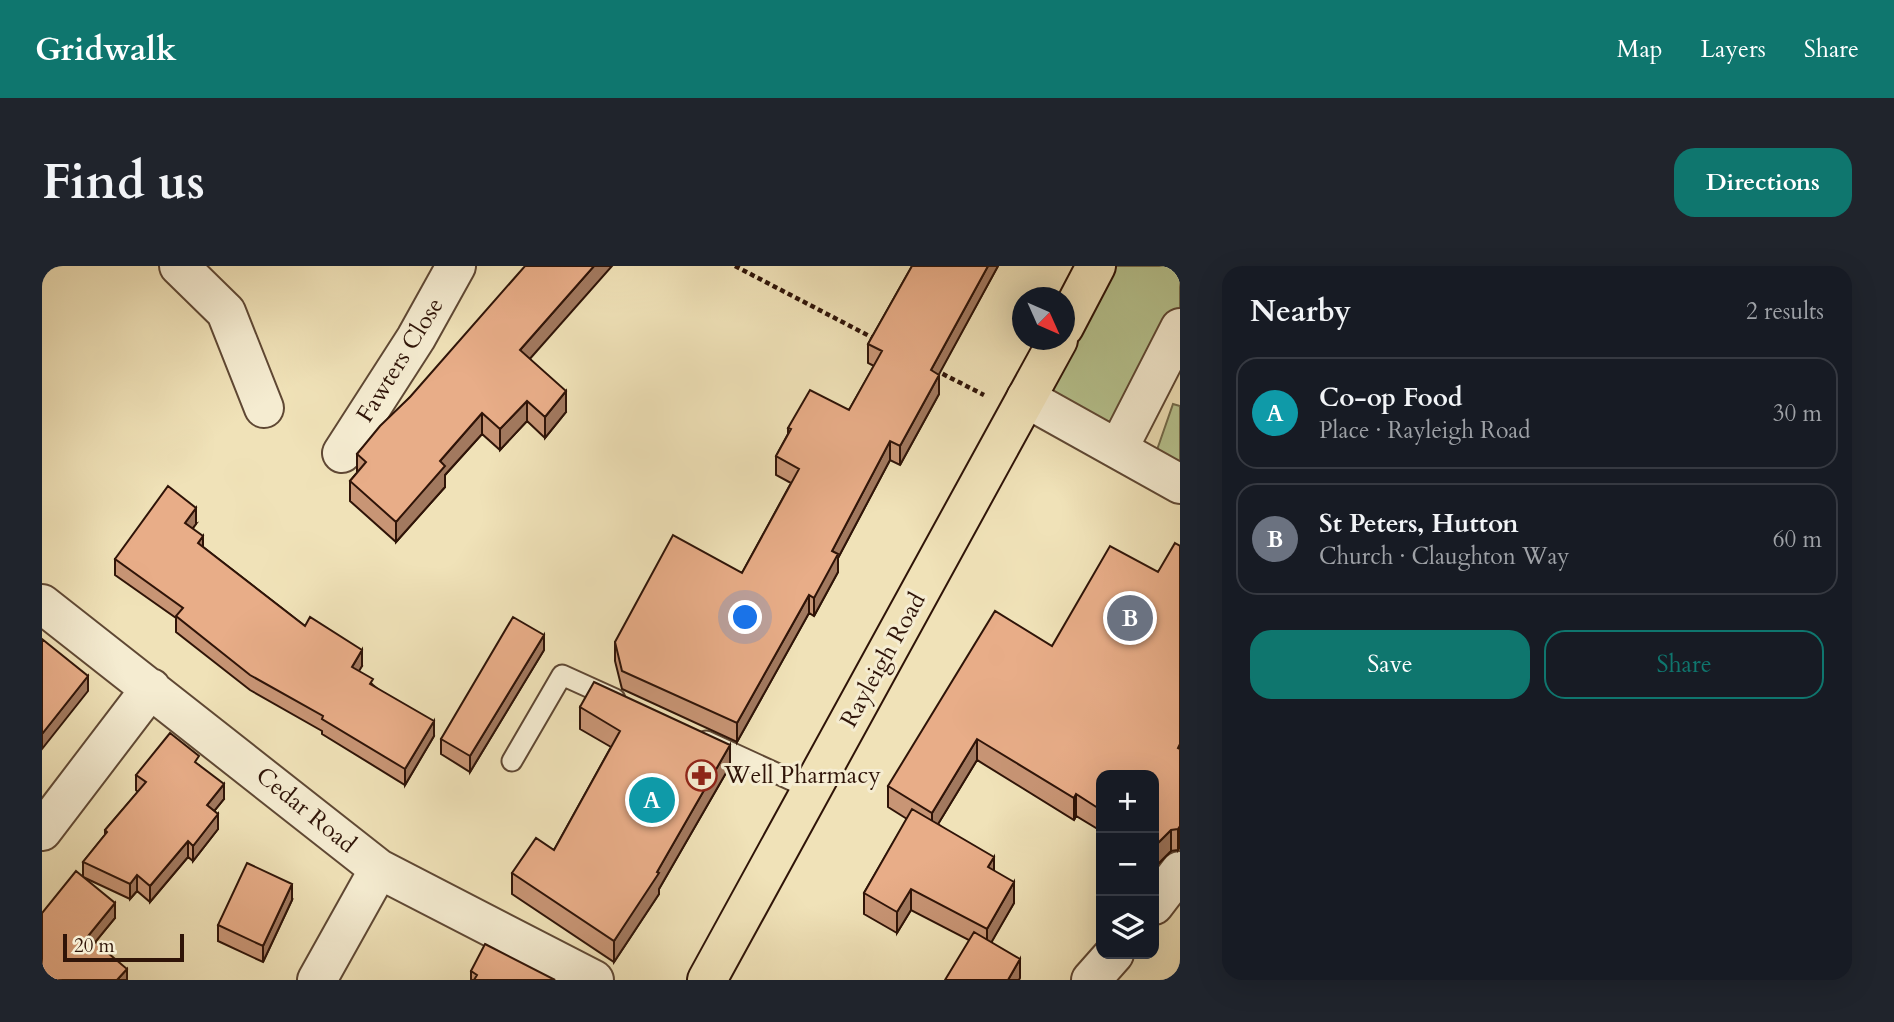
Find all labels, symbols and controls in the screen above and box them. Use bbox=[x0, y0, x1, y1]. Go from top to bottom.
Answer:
text: Gridwalk bbox=[35, 27, 177, 72]
text: Map bbox=[1617, 33, 1663, 66]
text: Layers bbox=[1701, 33, 1766, 66]
text: Share bbox=[1804, 33, 1859, 66]
button: Directions bbox=[1674, 148, 1852, 217]
text: Find us bbox=[42, 149, 205, 216]
north arrow bbox=[1012, 287, 1075, 350]
street label: Fawters Close bbox=[349, 291, 451, 429]
text: Nearby bbox=[1250, 291, 1351, 332]
text: 2 results bbox=[1746, 296, 1824, 327]
text: Co-op Food bbox=[1319, 380, 1463, 415]
text: A bbox=[1266, 398, 1284, 429]
text: 30 m bbox=[1773, 398, 1822, 429]
text: Place · Rayleigh Road bbox=[1319, 415, 1531, 446]
text: St Peters, Hutton bbox=[1319, 506, 1519, 541]
text: B bbox=[1267, 524, 1283, 555]
text: 60 m bbox=[1773, 524, 1822, 555]
text: Church · Claughton Way bbox=[1319, 541, 1569, 572]
street label: Rayleigh Road bbox=[832, 587, 934, 733]
pin: B bbox=[1107, 592, 1153, 644]
your location bbox=[728, 600, 762, 634]
button: Save bbox=[1250, 630, 1530, 699]
button: Share bbox=[1544, 630, 1824, 699]
pharmacy icon: Well Pharmacy bbox=[684, 758, 718, 792]
street label: Cedar Road bbox=[249, 759, 363, 861]
place label: Well Pharmacy bbox=[723, 759, 881, 792]
map controls bbox=[1096, 770, 1159, 959]
button: + bbox=[1096, 770, 1159, 833]
pin: A bbox=[629, 774, 675, 826]
button: − bbox=[1096, 833, 1159, 896]
button: layers bbox=[1096, 896, 1159, 959]
scale bar bbox=[63, 931, 184, 963]
text: 20 m bbox=[74, 933, 115, 959]

